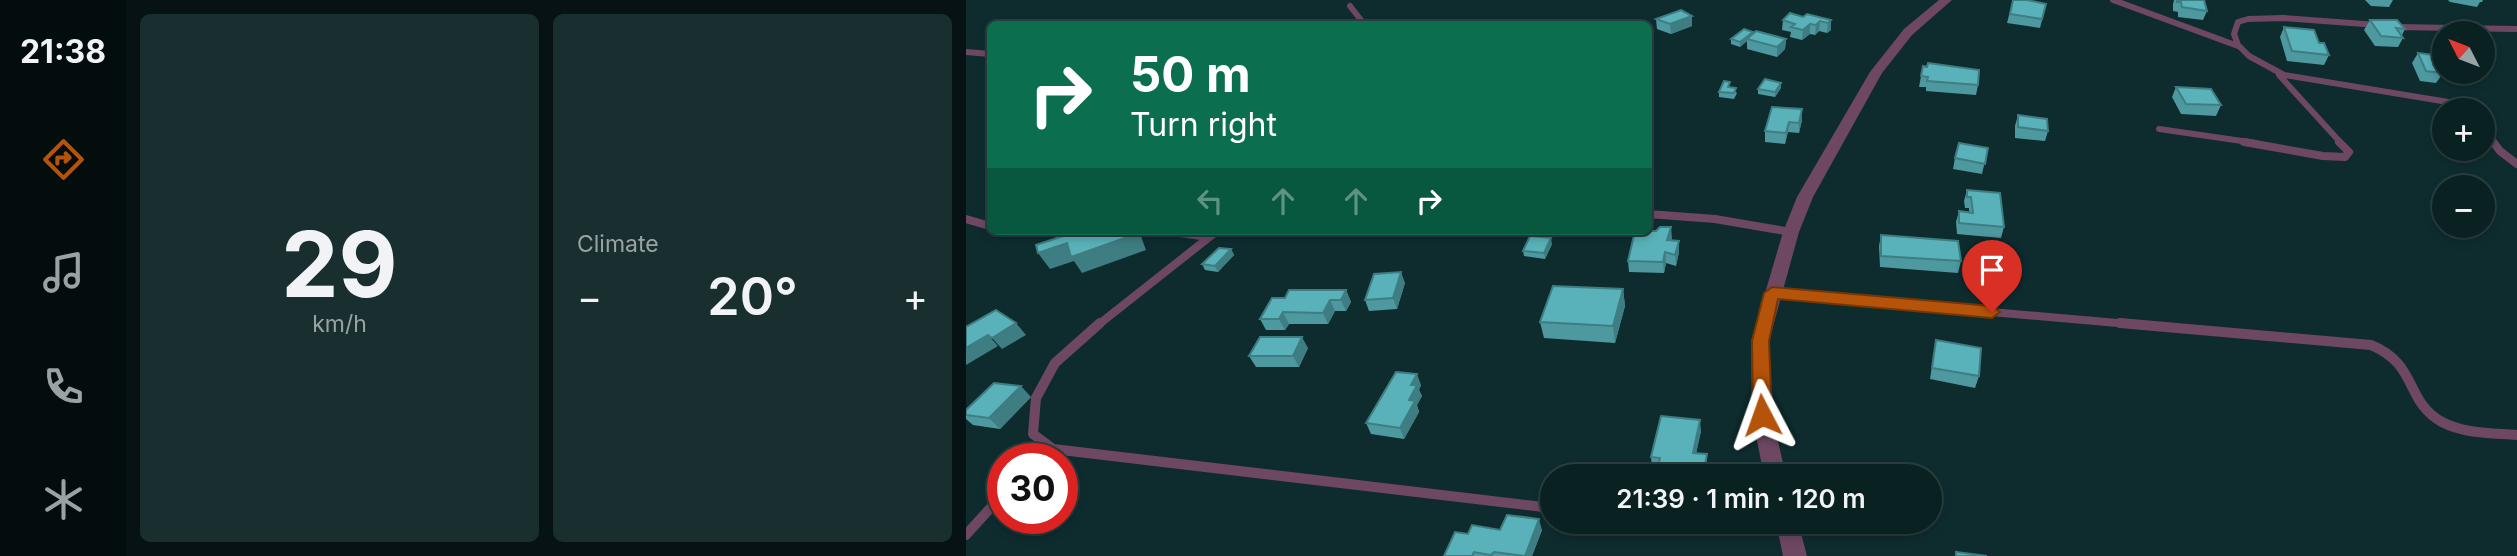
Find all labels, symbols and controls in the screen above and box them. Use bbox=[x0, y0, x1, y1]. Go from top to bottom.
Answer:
north arrow bbox=[2432, 21, 2496, 84]
map controls bbox=[2432, 21, 2495, 238]
text: 21:38 bbox=[20, 32, 106, 71]
text: 50 m bbox=[1130, 45, 1251, 104]
icon: right bbox=[1015, 49, 1106, 140]
button: + bbox=[2432, 98, 2495, 161]
text: Turn right bbox=[1130, 105, 1277, 144]
icon: directions bbox=[39, 135, 88, 184]
button: − bbox=[2432, 175, 2495, 238]
icon: left bbox=[1191, 182, 1229, 220]
icon: ahead bbox=[1264, 182, 1302, 220]
icon: ahead bbox=[1337, 182, 1375, 220]
icon: right bbox=[1410, 182, 1448, 220]
text: 29 bbox=[281, 209, 398, 319]
text: Climate bbox=[577, 230, 659, 258]
pin bbox=[1962, 240, 2022, 312]
icon: music bbox=[39, 248, 88, 297]
icon: arrive bbox=[1973, 251, 2011, 289]
text: 20° bbox=[707, 265, 798, 328]
text: − bbox=[577, 274, 602, 320]
text: + bbox=[903, 274, 928, 320]
text: km/h bbox=[312, 310, 367, 338]
icon: phone bbox=[39, 362, 88, 411]
position arrow bbox=[1725, 378, 1799, 452]
speed limit sign: 30 bbox=[987, 443, 1078, 534]
icon: climate bbox=[39, 475, 88, 524]
text: 21:39 · 1 min · 120 m bbox=[1616, 483, 1866, 514]

